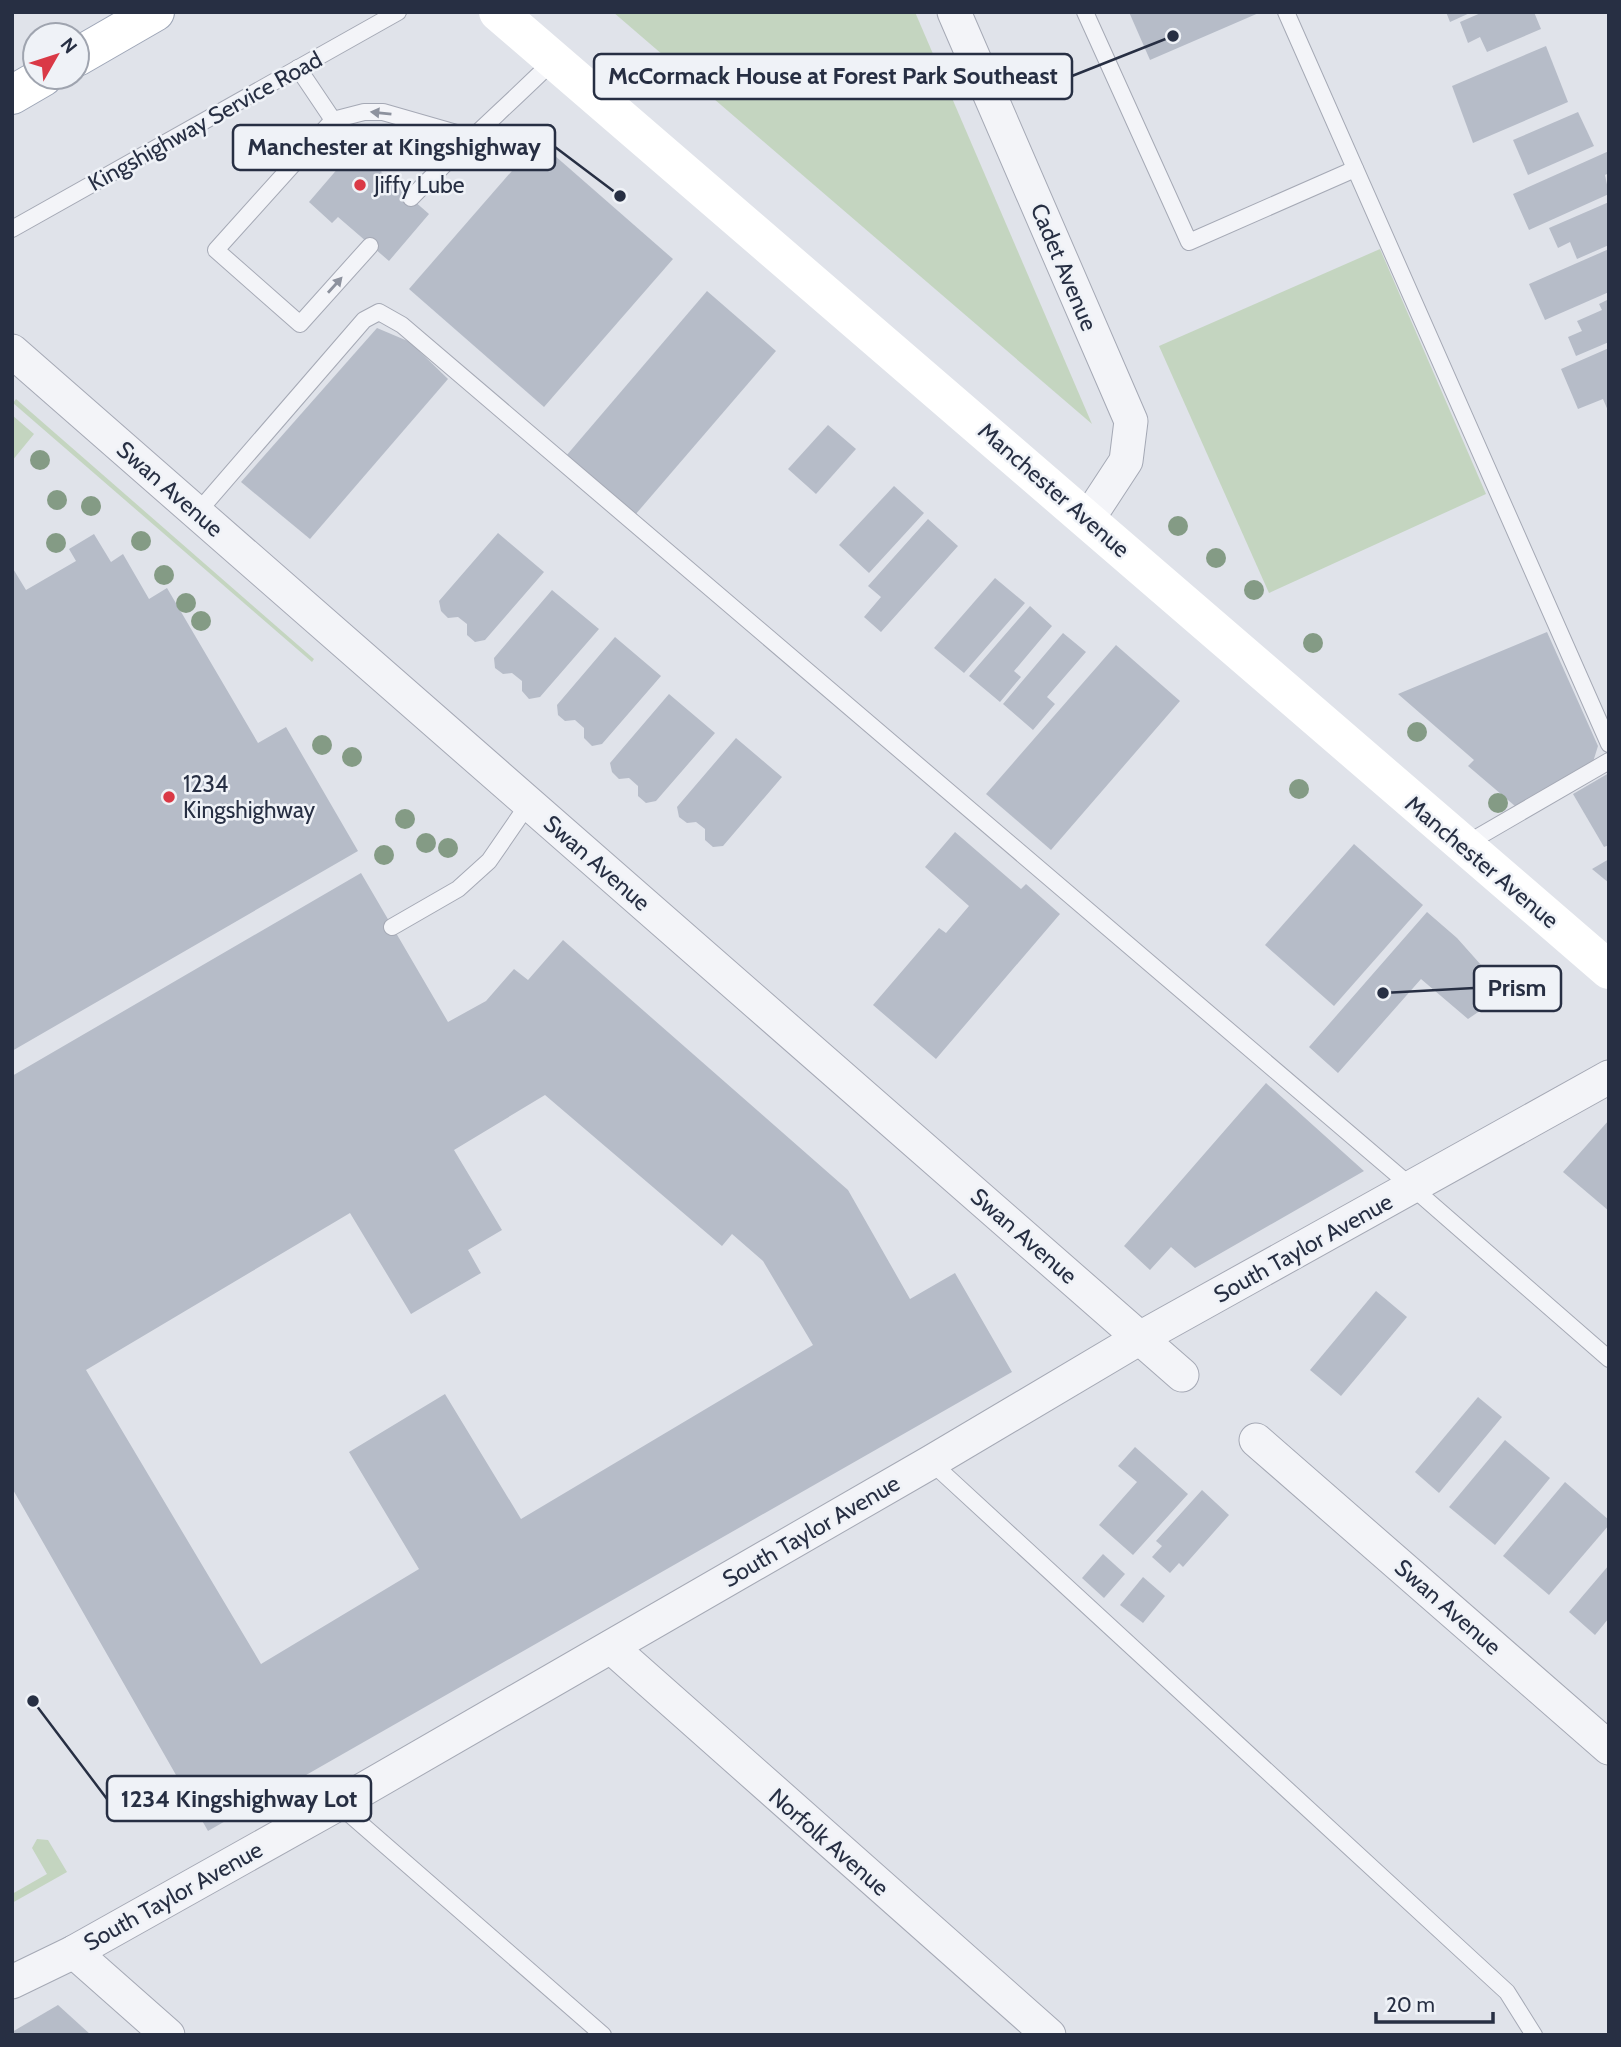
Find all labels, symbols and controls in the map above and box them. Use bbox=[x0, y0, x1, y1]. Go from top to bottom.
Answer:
north arrow bbox=[21, 21, 91, 91]
text: N bbox=[56, 33, 82, 58]
street label: Kingshighway Service Road bbox=[83, 45, 327, 197]
callout: McCormack House at Forest Park Southeast bbox=[594, 54, 1072, 99]
text: McCormack House at Forest Park Southeast bbox=[608, 61, 1058, 90]
one-way arrow bbox=[370, 108, 392, 119]
callout: Manchester at Kingshighway bbox=[233, 125, 555, 170]
text: Manchester at Kingshighway bbox=[247, 132, 541, 161]
place label: Jiffy Lube bbox=[373, 171, 465, 199]
marker: Jiffy Lube bbox=[352, 177, 368, 193]
street label: Cadet Avenue bbox=[1025, 199, 1103, 335]
one-way arrow bbox=[327, 276, 343, 294]
street label: Manchester Avenue bbox=[973, 417, 1136, 564]
street label: Swan Avenue bbox=[111, 435, 229, 543]
place label: 1234 Kingshighway bbox=[183, 770, 316, 824]
marker: 1234 Kingshighway bbox=[161, 789, 177, 805]
street label: Manchester Avenue bbox=[1400, 790, 1564, 934]
street label: Swan Avenue bbox=[538, 809, 656, 917]
callout: Prism bbox=[1474, 966, 1561, 1011]
text: Prism bbox=[1488, 973, 1546, 1002]
street label: Swan Avenue bbox=[965, 1182, 1083, 1290]
street label: South Taylor Avenue bbox=[1209, 1187, 1397, 1309]
street label: South Taylor Avenue bbox=[717, 1469, 905, 1593]
street label: Swan Avenue bbox=[1389, 1553, 1507, 1661]
callout: 1234 Kingshighway Lot bbox=[107, 1776, 371, 1821]
street label: Norfolk Avenue bbox=[763, 1782, 895, 1902]
text: 1234 Kingshighway Lot bbox=[121, 1784, 357, 1813]
street label: South Taylor Avenue bbox=[79, 1835, 267, 1957]
scale bar bbox=[1376, 1980, 1493, 2024]
text: 20 m bbox=[1386, 1992, 1435, 2017]

